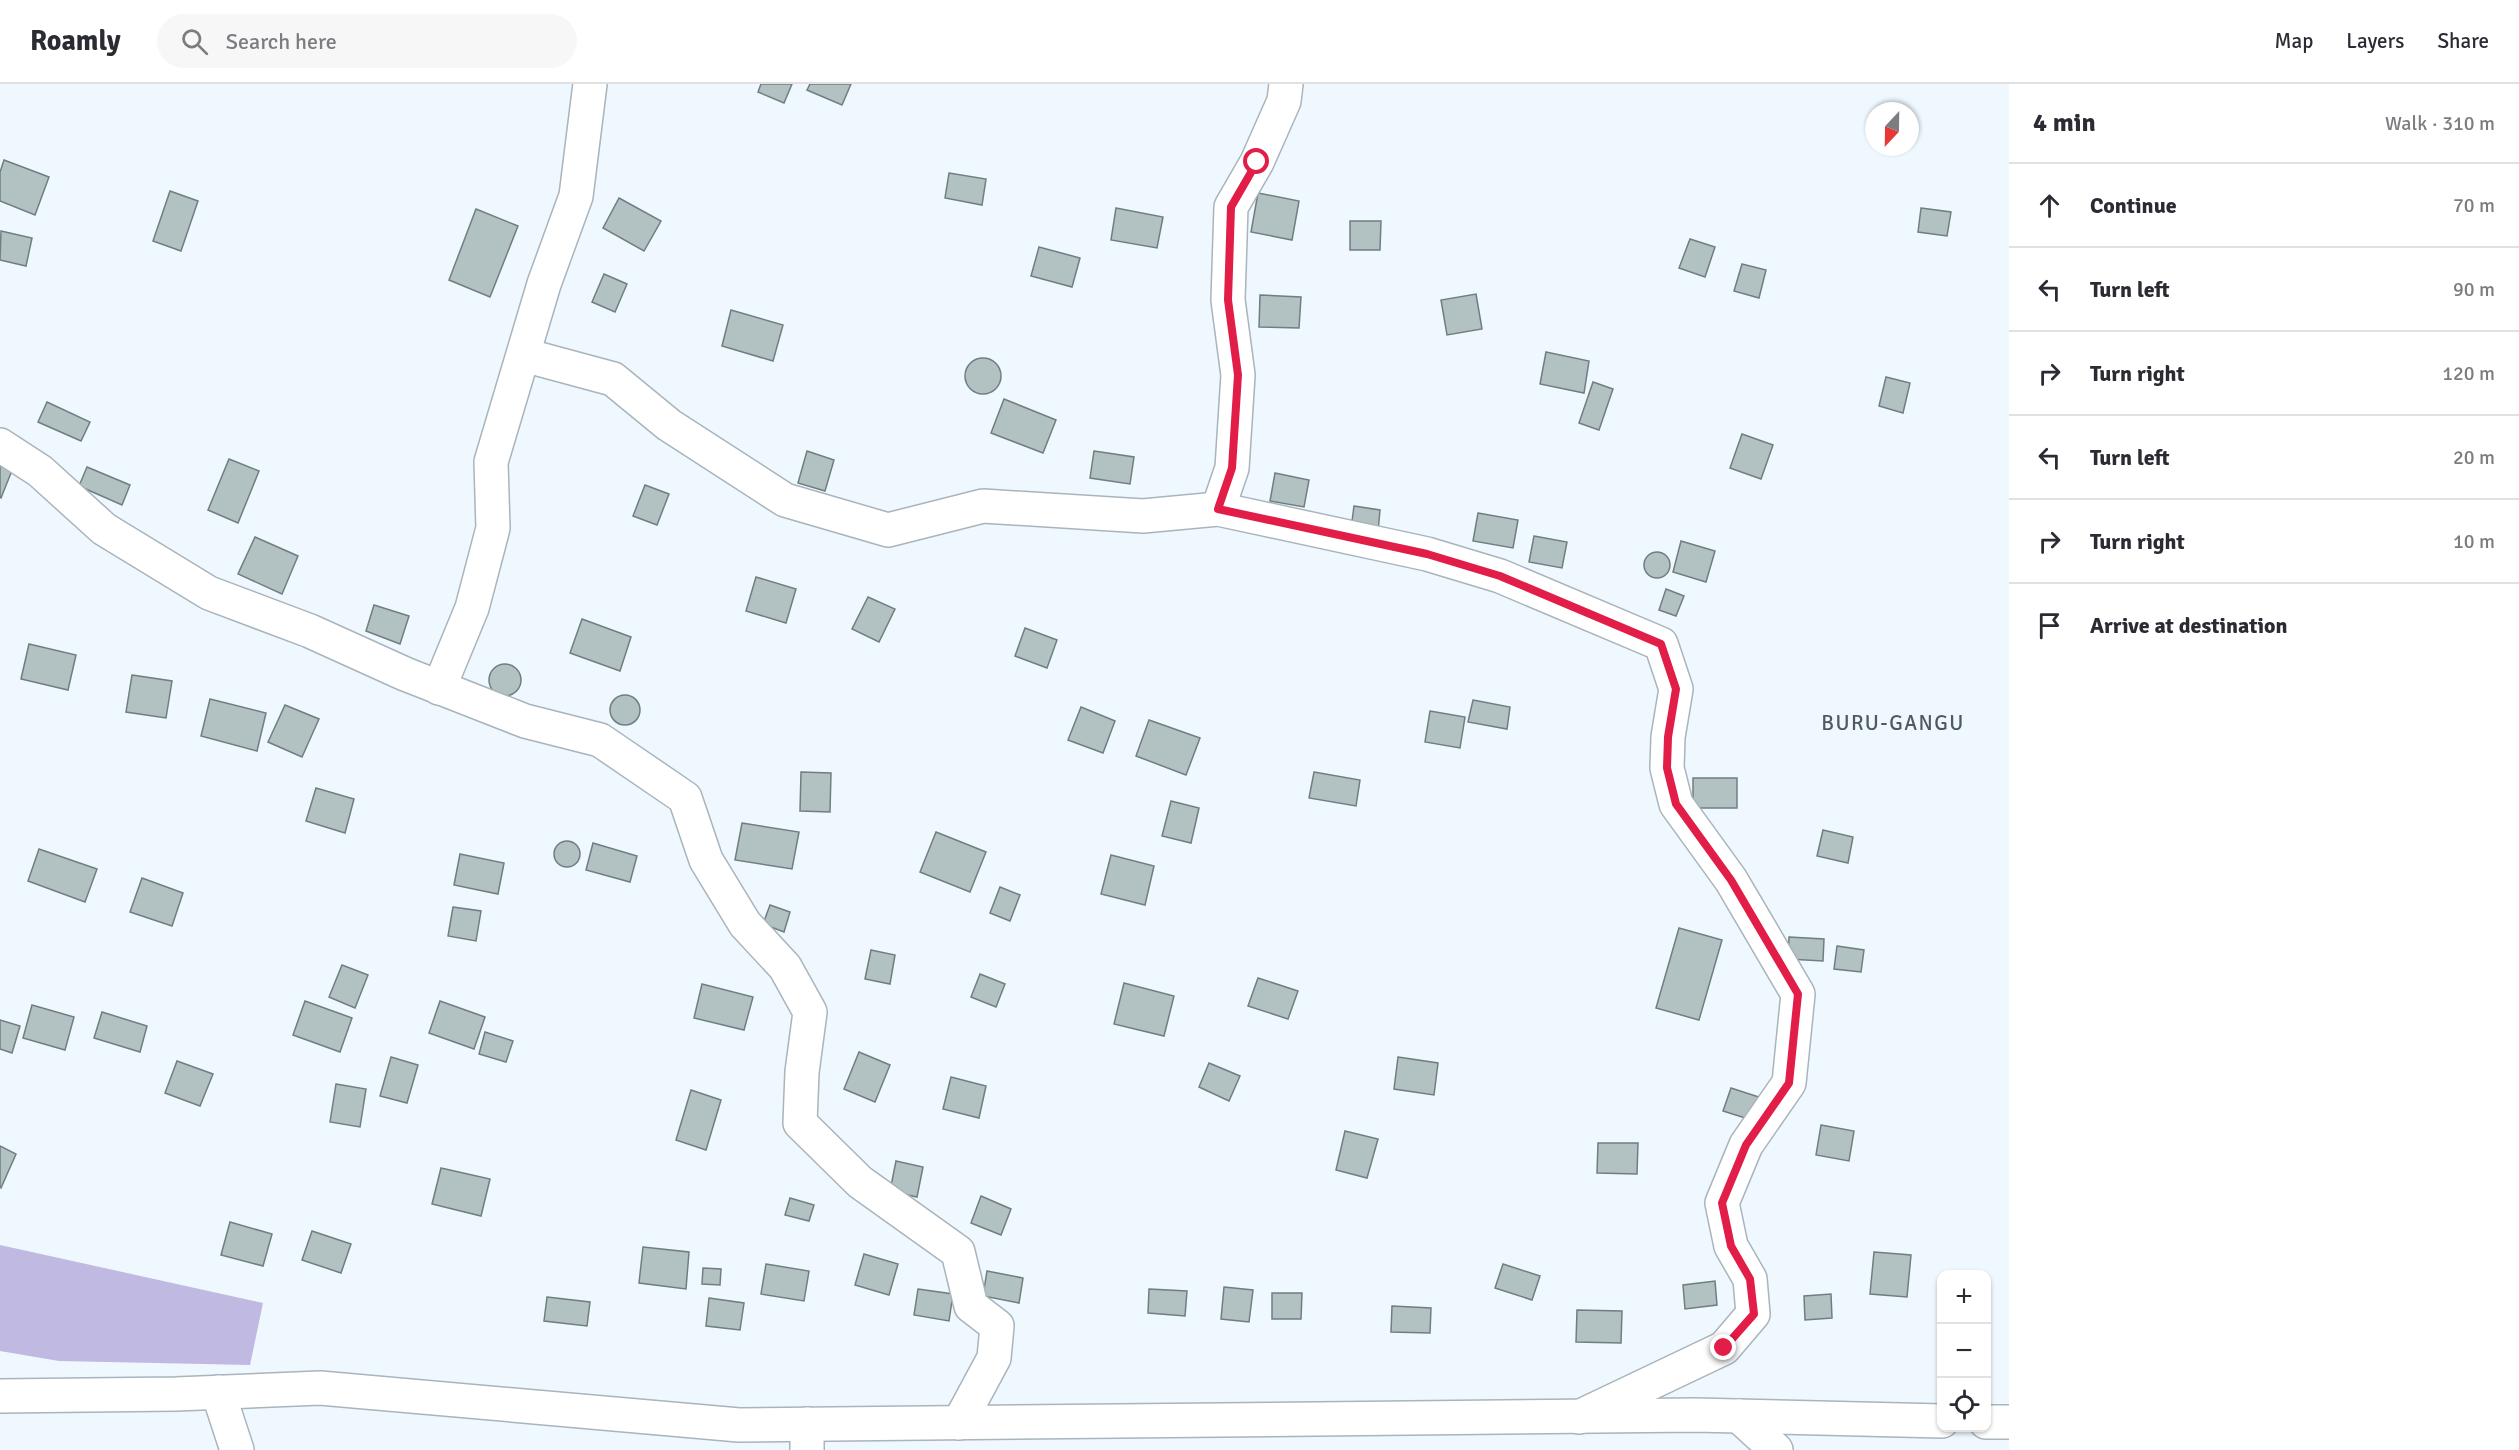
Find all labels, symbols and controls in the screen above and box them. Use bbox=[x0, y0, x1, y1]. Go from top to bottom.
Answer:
search box bbox=[157, 14, 577, 68]
text: Roamly bbox=[30, 24, 121, 58]
icon: search bbox=[178, 25, 211, 58]
text: Search here bbox=[226, 28, 337, 55]
text: Map bbox=[2275, 28, 2313, 54]
text: Layers bbox=[2346, 28, 2404, 54]
text: Share bbox=[2437, 28, 2489, 54]
north arrow bbox=[1865, 102, 1919, 156]
text: 4 min bbox=[2033, 107, 2096, 139]
text: Walk · 310 m bbox=[2385, 111, 2495, 136]
route start bbox=[1243, 148, 1269, 174]
icon: ahead bbox=[2033, 189, 2066, 222]
text: Continue bbox=[2090, 192, 2177, 219]
text: 70 m bbox=[2453, 193, 2495, 218]
icon: left bbox=[2033, 273, 2066, 306]
text: Turn left bbox=[2090, 276, 2170, 303]
text: 90 m bbox=[2453, 277, 2495, 302]
icon: right bbox=[2033, 357, 2066, 390]
text: Turn right bbox=[2090, 360, 2185, 387]
text: 120 m bbox=[2442, 361, 2495, 386]
icon: left bbox=[2033, 441, 2066, 474]
text: Turn left bbox=[2090, 444, 2170, 471]
text: 20 m bbox=[2453, 445, 2495, 470]
icon: right bbox=[2033, 525, 2066, 558]
text: Turn right bbox=[2090, 528, 2185, 555]
text: 10 m bbox=[2453, 529, 2495, 554]
icon: arrive bbox=[2033, 609, 2066, 642]
text: Arrive at destination bbox=[2090, 612, 2287, 639]
district label: BURU-GANGU bbox=[1821, 710, 1965, 736]
map controls bbox=[1937, 1270, 1991, 1432]
button: + bbox=[1937, 1270, 1991, 1324]
button: − bbox=[1937, 1324, 1991, 1378]
route end bbox=[1710, 1334, 1736, 1360]
button: locate bbox=[1937, 1378, 1991, 1432]

